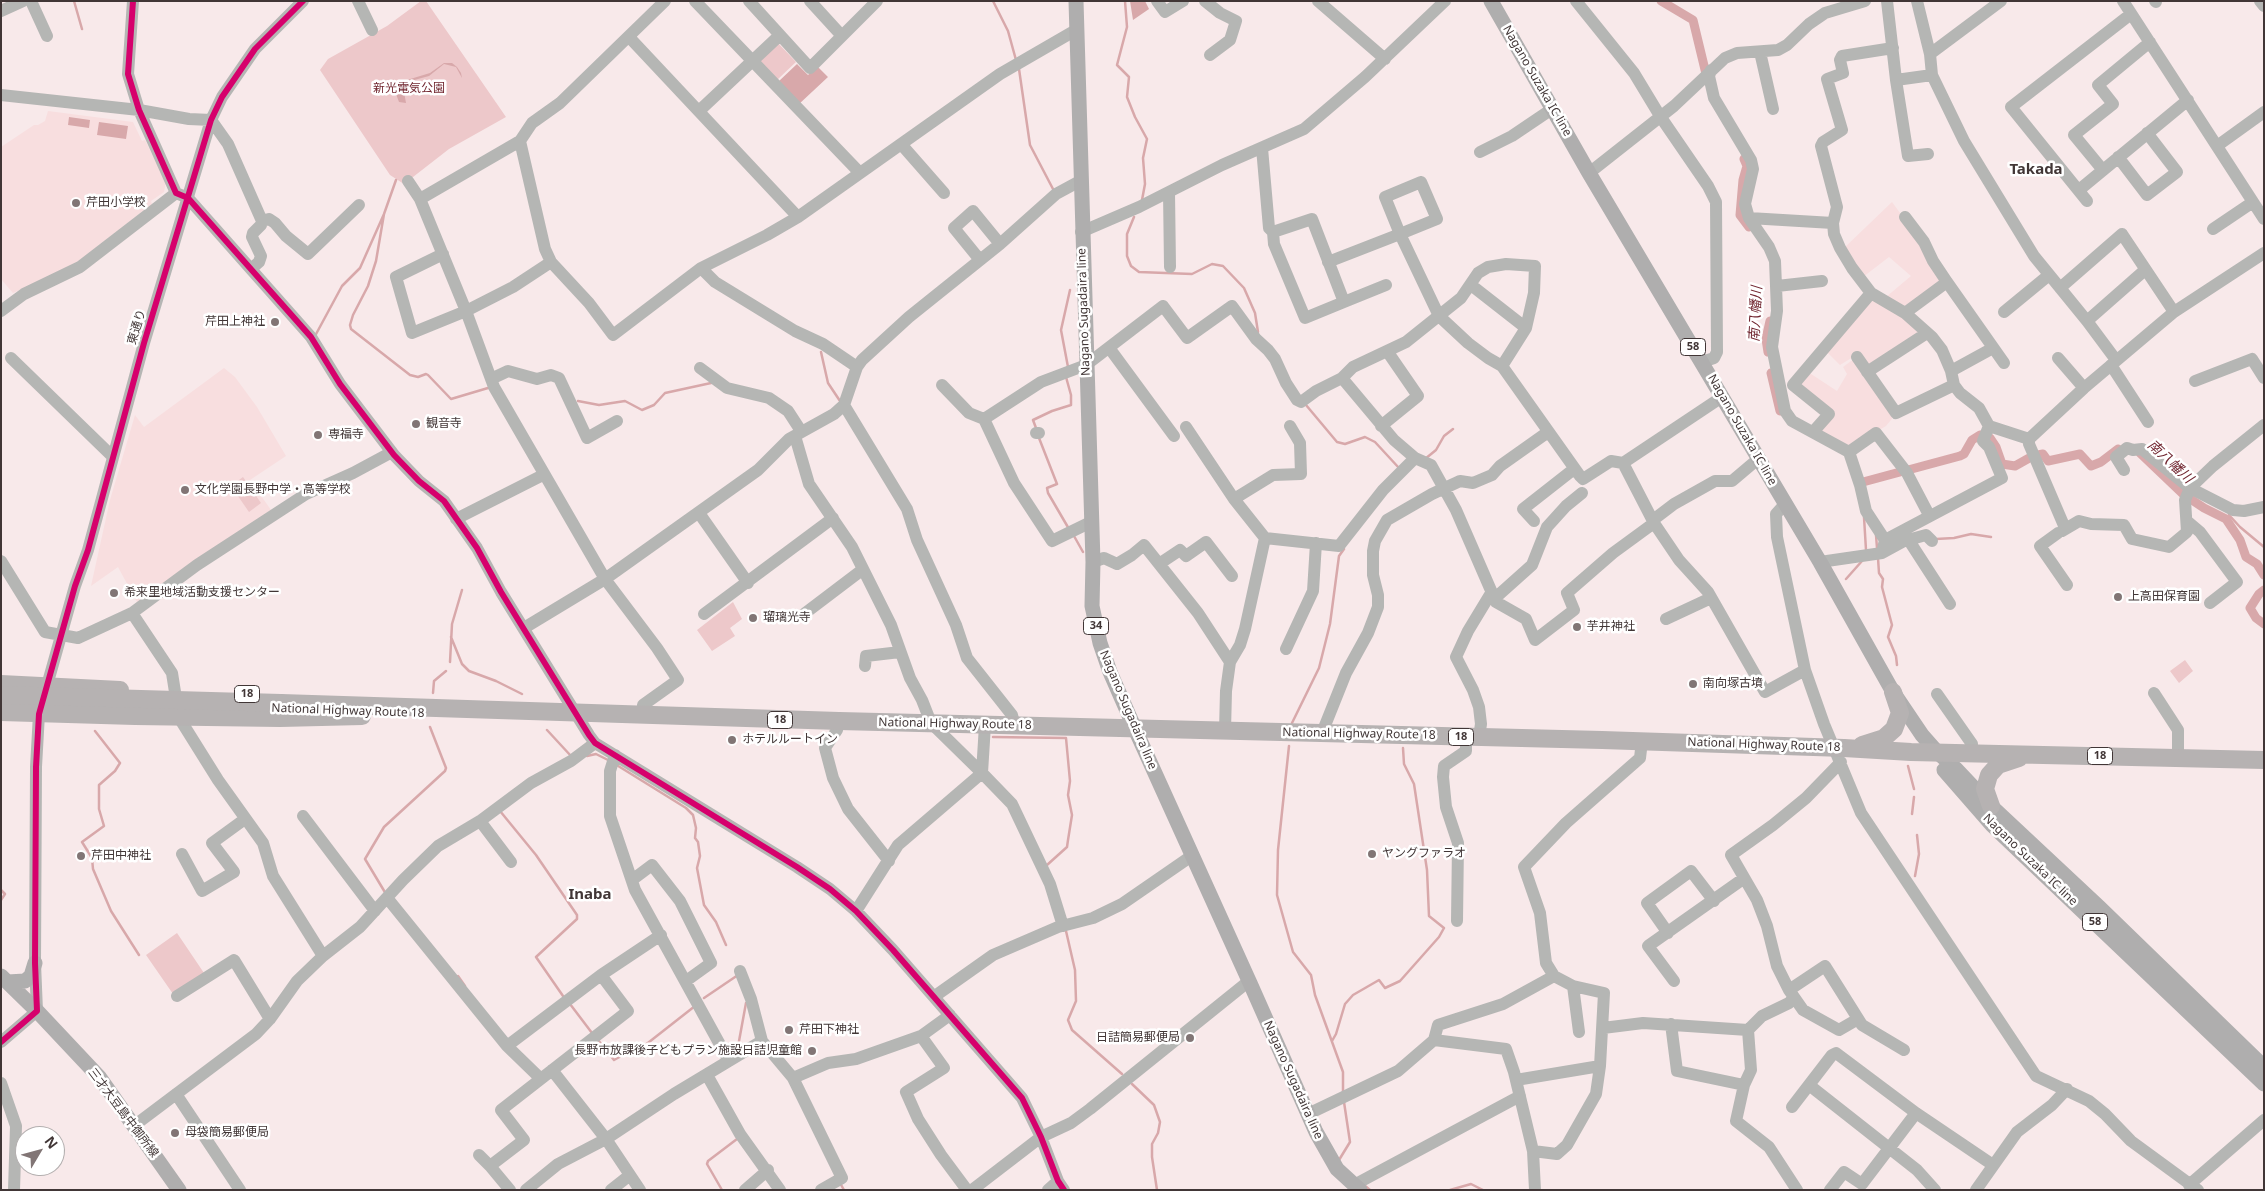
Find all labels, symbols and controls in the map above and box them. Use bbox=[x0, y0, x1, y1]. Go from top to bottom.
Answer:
street label: Nagano Suzaka IC line bbox=[1499, 23, 1575, 139]
park label: 新光電気公園 bbox=[373, 82, 445, 96]
district label: Takada bbox=[2009, 161, 2063, 179]
place label: 芹田小学校 bbox=[86, 196, 146, 210]
marker: 芹田小学校 bbox=[70, 197, 82, 209]
street label: Nagano Sugadaira line bbox=[1075, 248, 1093, 376]
water label: 南八幡川 bbox=[1746, 286, 1766, 342]
street label: 東通り bbox=[125, 308, 149, 346]
place label: 芹田上神社 bbox=[205, 315, 265, 329]
marker: 芹田上神社 bbox=[269, 316, 281, 328]
road number: 58 bbox=[1680, 338, 1706, 356]
street label: Nagano Suzaka IC line bbox=[1704, 372, 1780, 488]
place label: 観音寺 bbox=[426, 417, 462, 431]
marker: 観音寺 bbox=[410, 418, 422, 430]
place label: 専福寺 bbox=[328, 428, 364, 442]
marker: 専福寺 bbox=[312, 429, 324, 441]
water label: 南八幡川 bbox=[2144, 437, 2196, 487]
place label: 文化学園長野中学・高等学校 bbox=[195, 483, 351, 497]
marker: 文化学園長野中学・高等学校 bbox=[179, 484, 191, 496]
place label: 希来里地域活動支援センター bbox=[124, 586, 280, 600]
marker: 希来里地域活動支援センター bbox=[108, 587, 120, 599]
place label: 上高田保育園 bbox=[2128, 590, 2200, 604]
marker: 上高田保育園 bbox=[2112, 591, 2124, 603]
place label: 瑠璃光寺 bbox=[763, 611, 811, 625]
marker: 瑠璃光寺 bbox=[747, 612, 759, 624]
road number: 34 bbox=[1084, 618, 1108, 634]
place label: 芋井神社 bbox=[1587, 620, 1635, 634]
marker: 芋井神社 bbox=[1571, 621, 1583, 633]
street label: Nagano Sugadaira line bbox=[1096, 648, 1160, 772]
place label: 南向塚古墳 bbox=[1703, 677, 1763, 691]
marker: 南向塚古墳 bbox=[1687, 678, 1699, 690]
road number: 18 bbox=[234, 686, 260, 702]
street label: National Highway Route 18 bbox=[271, 701, 425, 721]
road number: 18 bbox=[768, 712, 792, 728]
street label: National Highway Route 18 bbox=[878, 715, 1032, 733]
street label: National Highway Route 18 bbox=[1282, 725, 1436, 743]
road number: 18 bbox=[1448, 729, 1474, 746]
place label: ホテルルートイン bbox=[742, 733, 838, 747]
marker: ホテルルートイン bbox=[726, 734, 738, 746]
street label: National Highway Route 18 bbox=[1687, 735, 1841, 755]
road number: 18 bbox=[2088, 748, 2112, 764]
street label: Nagano Suzaka IC line bbox=[1980, 811, 2080, 909]
place label: ヤングファラオ bbox=[1382, 847, 1466, 861]
marker: ヤングファラオ bbox=[1366, 848, 1378, 860]
place label: 芹田中神社 bbox=[91, 849, 151, 863]
marker: 芹田中神社 bbox=[75, 850, 87, 862]
district label: Inaba bbox=[568, 886, 612, 904]
road number: 58 bbox=[2082, 914, 2108, 930]
street label: Nagano Sugadaira line bbox=[1260, 1019, 1326, 1141]
place label: 芹田下神社 bbox=[799, 1023, 859, 1037]
marker: 芹田下神社 bbox=[783, 1024, 795, 1036]
place label: 日詰簡易郵便局 bbox=[1096, 1031, 1180, 1045]
marker: 日詰簡易郵便局 bbox=[1184, 1032, 1196, 1044]
place label: 長野市放課後子どもプラン施設日詰児童館 bbox=[574, 1044, 802, 1058]
marker: 長野市放課後子どもプラン施設日詰児童館 bbox=[806, 1045, 818, 1057]
street label: 三才大豆島中御所線 bbox=[85, 1066, 161, 1160]
north arrow bbox=[15, 1126, 65, 1176]
place label: 母袋簡易郵便局 bbox=[185, 1126, 269, 1140]
marker: 母袋簡易郵便局 bbox=[169, 1127, 181, 1139]
text: N bbox=[41, 1132, 63, 1153]

